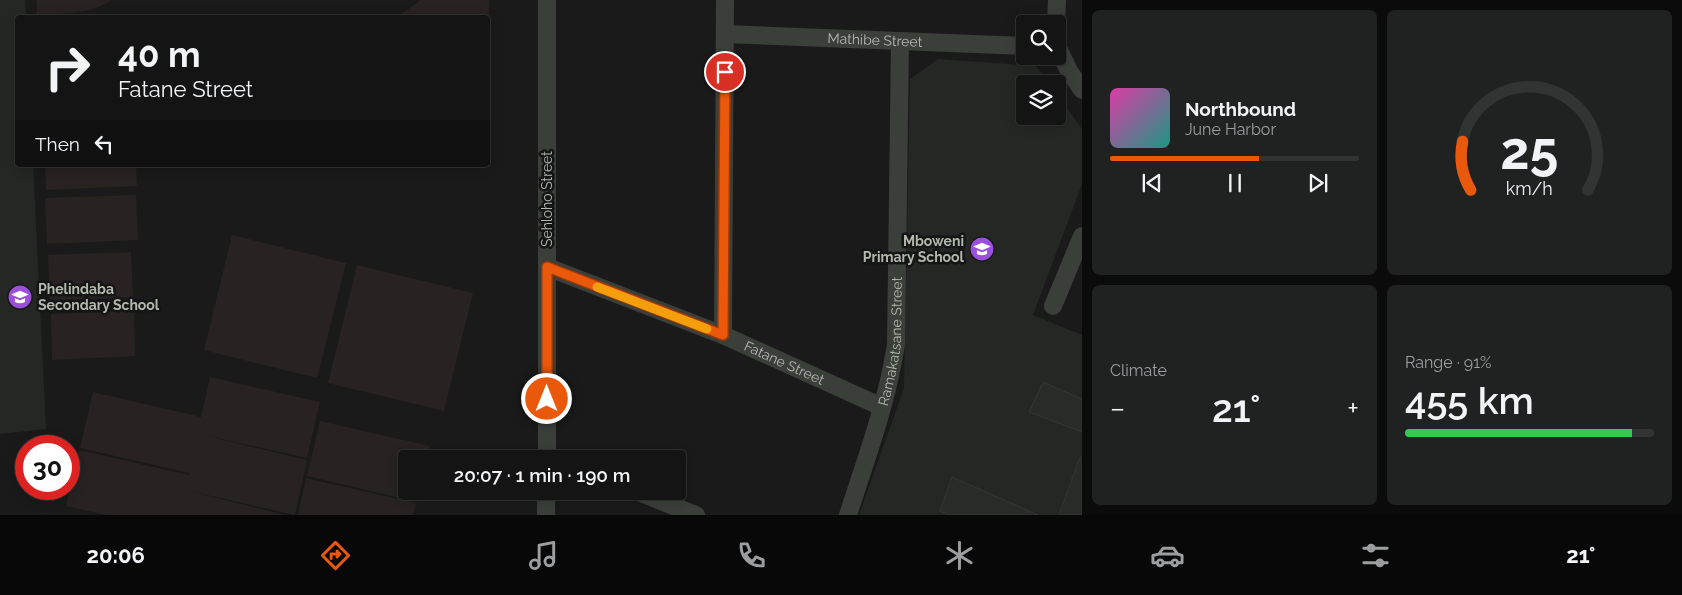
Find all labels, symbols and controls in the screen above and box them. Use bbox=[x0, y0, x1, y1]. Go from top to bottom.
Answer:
map controls bbox=[1016, 15, 1066, 125]
button: search bbox=[1016, 15, 1066, 65]
street label: Mathibe Street bbox=[827, 30, 923, 50]
text: 40 m bbox=[118, 34, 200, 75]
icon: right bbox=[35, 35, 100, 100]
pin bbox=[704, 51, 746, 93]
icon: arrive bbox=[711, 58, 739, 86]
button: layers bbox=[1016, 75, 1066, 125]
text: Fatane Street bbox=[118, 76, 253, 102]
text: Northbound bbox=[1185, 98, 1296, 120]
text: June Harbor bbox=[1185, 120, 1276, 139]
text: 25 bbox=[1500, 120, 1559, 181]
icon: left bbox=[90, 130, 118, 158]
text: Then bbox=[35, 133, 80, 155]
street label: Sehloho Street bbox=[539, 151, 555, 247]
icon: previous bbox=[1138, 169, 1166, 197]
icon: pause bbox=[1221, 169, 1249, 197]
icon: next bbox=[1304, 169, 1332, 197]
text: km/h bbox=[1506, 178, 1553, 199]
place label: Mboweni Primary School bbox=[863, 233, 965, 265]
school or university icon: Mboweni Primary School bbox=[969, 236, 995, 262]
street label: Ramakatsane Street bbox=[875, 276, 905, 407]
place label: Phelindaba Secondary School bbox=[38, 281, 160, 313]
school or university icon: Phelindaba Secondary School bbox=[7, 284, 33, 310]
street label: Fatane Street bbox=[742, 338, 827, 388]
text: Range · 91% bbox=[1405, 353, 1492, 372]
text: Climate bbox=[1110, 361, 1167, 380]
position arrow bbox=[520, 372, 572, 424]
text: 455 km bbox=[1405, 378, 1534, 423]
text: 21° bbox=[1212, 386, 1260, 431]
text: − bbox=[1110, 392, 1125, 425]
text: + bbox=[1347, 392, 1359, 425]
speed limit sign: 30 bbox=[15, 435, 80, 500]
text: 20:07 · 1 min · 190 m bbox=[454, 464, 630, 486]
icon: directions bbox=[318, 538, 353, 573]
icon: music bbox=[526, 538, 561, 573]
icon: phone bbox=[734, 538, 769, 573]
icon: climate bbox=[942, 538, 977, 573]
icon: car bbox=[1150, 538, 1185, 573]
icon: filters bbox=[1358, 538, 1393, 573]
text: 20:06 bbox=[87, 542, 145, 568]
text: 21° bbox=[1566, 542, 1595, 568]

